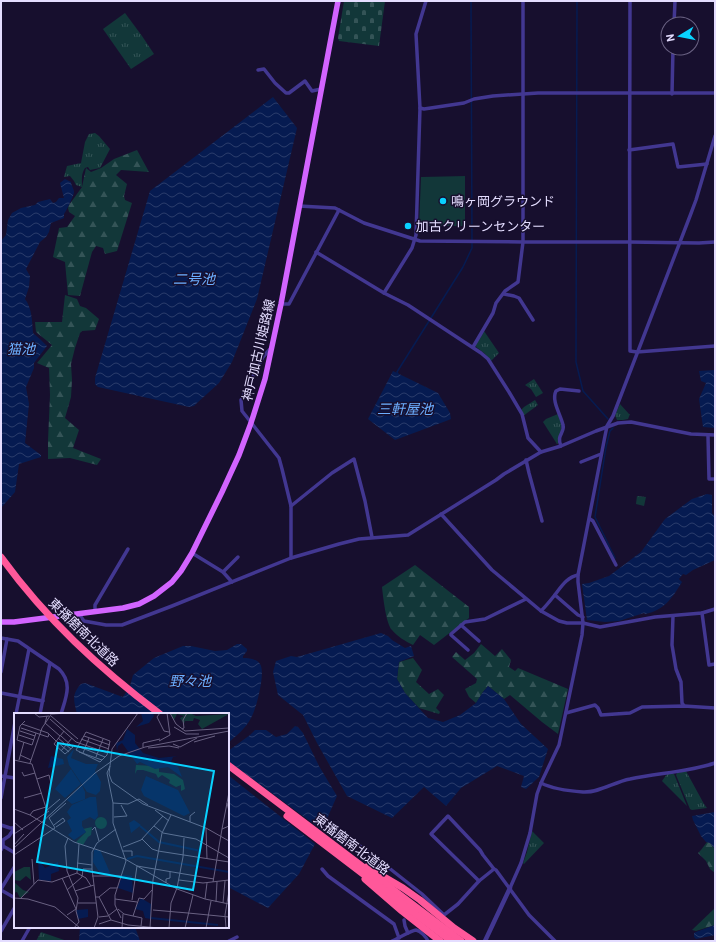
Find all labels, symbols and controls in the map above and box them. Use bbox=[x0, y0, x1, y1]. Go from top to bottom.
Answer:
north arrow bbox=[660, 16, 700, 56]
text: N bbox=[663, 33, 677, 43]
place label: 鳴ヶ岡グラウンド bbox=[451, 193, 555, 209]
marker: 鳴ヶ岡グラウンド bbox=[438, 196, 448, 206]
place label: 加古クリーンセンター bbox=[416, 218, 545, 234]
marker: 加古クリーンセンター bbox=[403, 221, 413, 231]
water label: 二号池 bbox=[173, 270, 217, 287]
street label: 神戸加古川姫路線 bbox=[239, 298, 277, 402]
water label: 猫池 bbox=[7, 340, 37, 357]
water label: 三軒屋池 bbox=[377, 400, 435, 417]
street label: 東播磨南北道路 bbox=[46, 595, 122, 669]
water label: 野々池 bbox=[169, 672, 213, 689]
inset map bbox=[14, 713, 229, 928]
street label: 東播磨南北道路 bbox=[311, 810, 393, 878]

